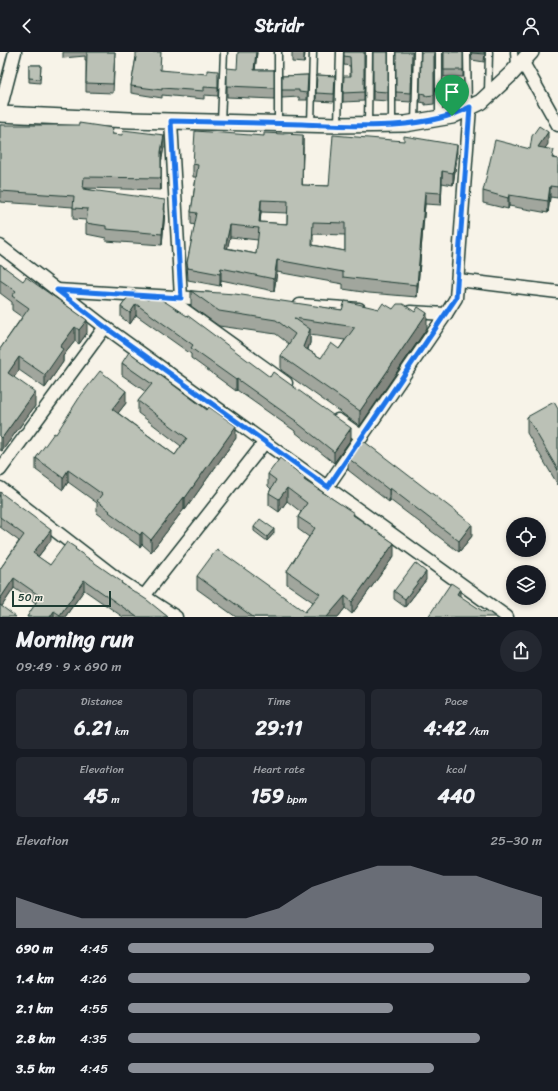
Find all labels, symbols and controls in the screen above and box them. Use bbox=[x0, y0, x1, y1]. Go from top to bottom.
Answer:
text: Stridr bbox=[255, 10, 303, 42]
icon: back bbox=[16, 15, 38, 37]
icon: person bbox=[520, 15, 542, 37]
pin bbox=[435, 75, 469, 116]
icon: arrive bbox=[441, 81, 463, 103]
map controls bbox=[506, 517, 546, 605]
button: locate bbox=[506, 517, 546, 557]
button: layers bbox=[506, 565, 546, 605]
text: 50 m bbox=[18, 588, 43, 607]
scale bar bbox=[12, 589, 111, 608]
text: Morning run bbox=[16, 620, 134, 659]
button: share bbox=[500, 630, 542, 672]
text: 09:49 · 9 × 690 m bbox=[16, 655, 121, 678]
text: Distance bbox=[81, 692, 123, 711]
text: Time bbox=[267, 692, 291, 711]
text: Pace bbox=[445, 692, 468, 711]
text: 6.21 bbox=[74, 711, 112, 746]
text: 29:11 bbox=[255, 711, 303, 746]
text: 4:42 bbox=[424, 711, 466, 746]
text: km bbox=[112, 722, 129, 741]
text: /km bbox=[466, 722, 489, 741]
text: Elevation bbox=[79, 760, 124, 779]
text: Heart rate bbox=[253, 760, 305, 779]
text: kcal bbox=[446, 760, 466, 779]
text: 45 bbox=[84, 779, 108, 814]
text: 159 bbox=[251, 779, 284, 814]
text: 440 bbox=[438, 779, 475, 814]
text: m bbox=[108, 790, 120, 809]
text: bpm bbox=[284, 790, 307, 809]
text: Elevation bbox=[16, 829, 69, 852]
text: 25–30 m bbox=[490, 829, 542, 852]
text: 690 m bbox=[16, 937, 53, 960]
text: 4:45 bbox=[80, 937, 108, 960]
text: 1.4 km bbox=[16, 967, 54, 990]
text: 4:26 bbox=[80, 967, 107, 990]
text: 2.1 km bbox=[16, 997, 53, 1020]
text: 4:55 bbox=[80, 997, 108, 1020]
text: 2.8 km bbox=[16, 1027, 56, 1050]
text: 4:35 bbox=[80, 1027, 107, 1050]
text: 3.5 km bbox=[16, 1057, 55, 1080]
text: 4:45 bbox=[80, 1057, 108, 1080]

